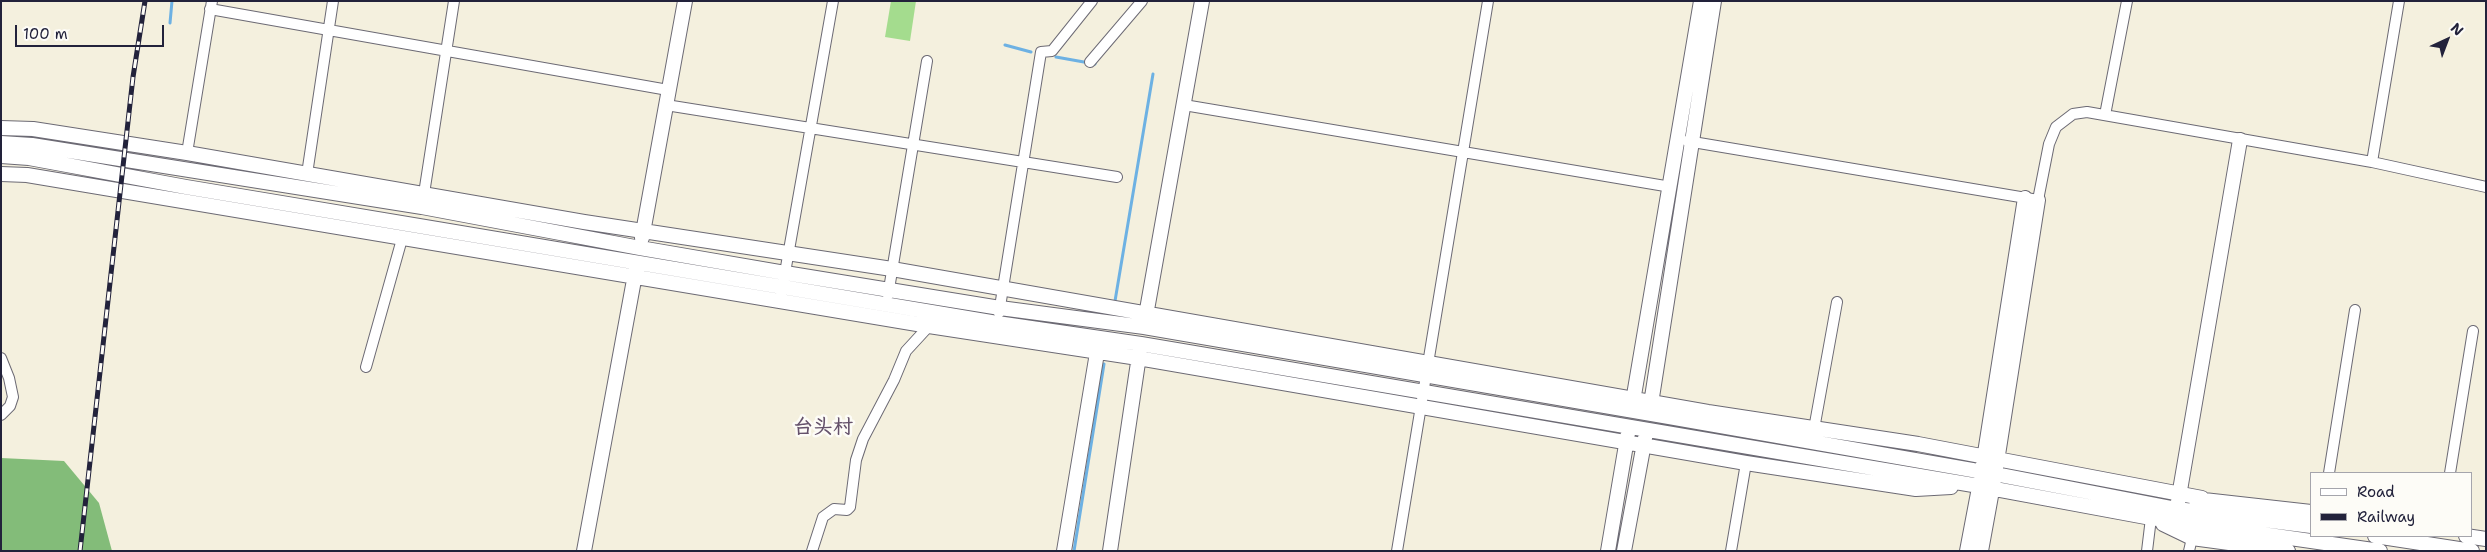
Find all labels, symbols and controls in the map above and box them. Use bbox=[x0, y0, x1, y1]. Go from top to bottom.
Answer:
scale bar bbox=[18, 15, 166, 47]
north arrow bbox=[2422, 15, 2472, 65]
text: N bbox=[2447, 19, 2467, 39]
text: 100 m bbox=[23, 24, 68, 44]
district label: 台头村 bbox=[793, 416, 853, 440]
legend bbox=[2310, 472, 2472, 537]
text: Road bbox=[2357, 482, 2395, 502]
text: Railway bbox=[2357, 507, 2415, 527]

